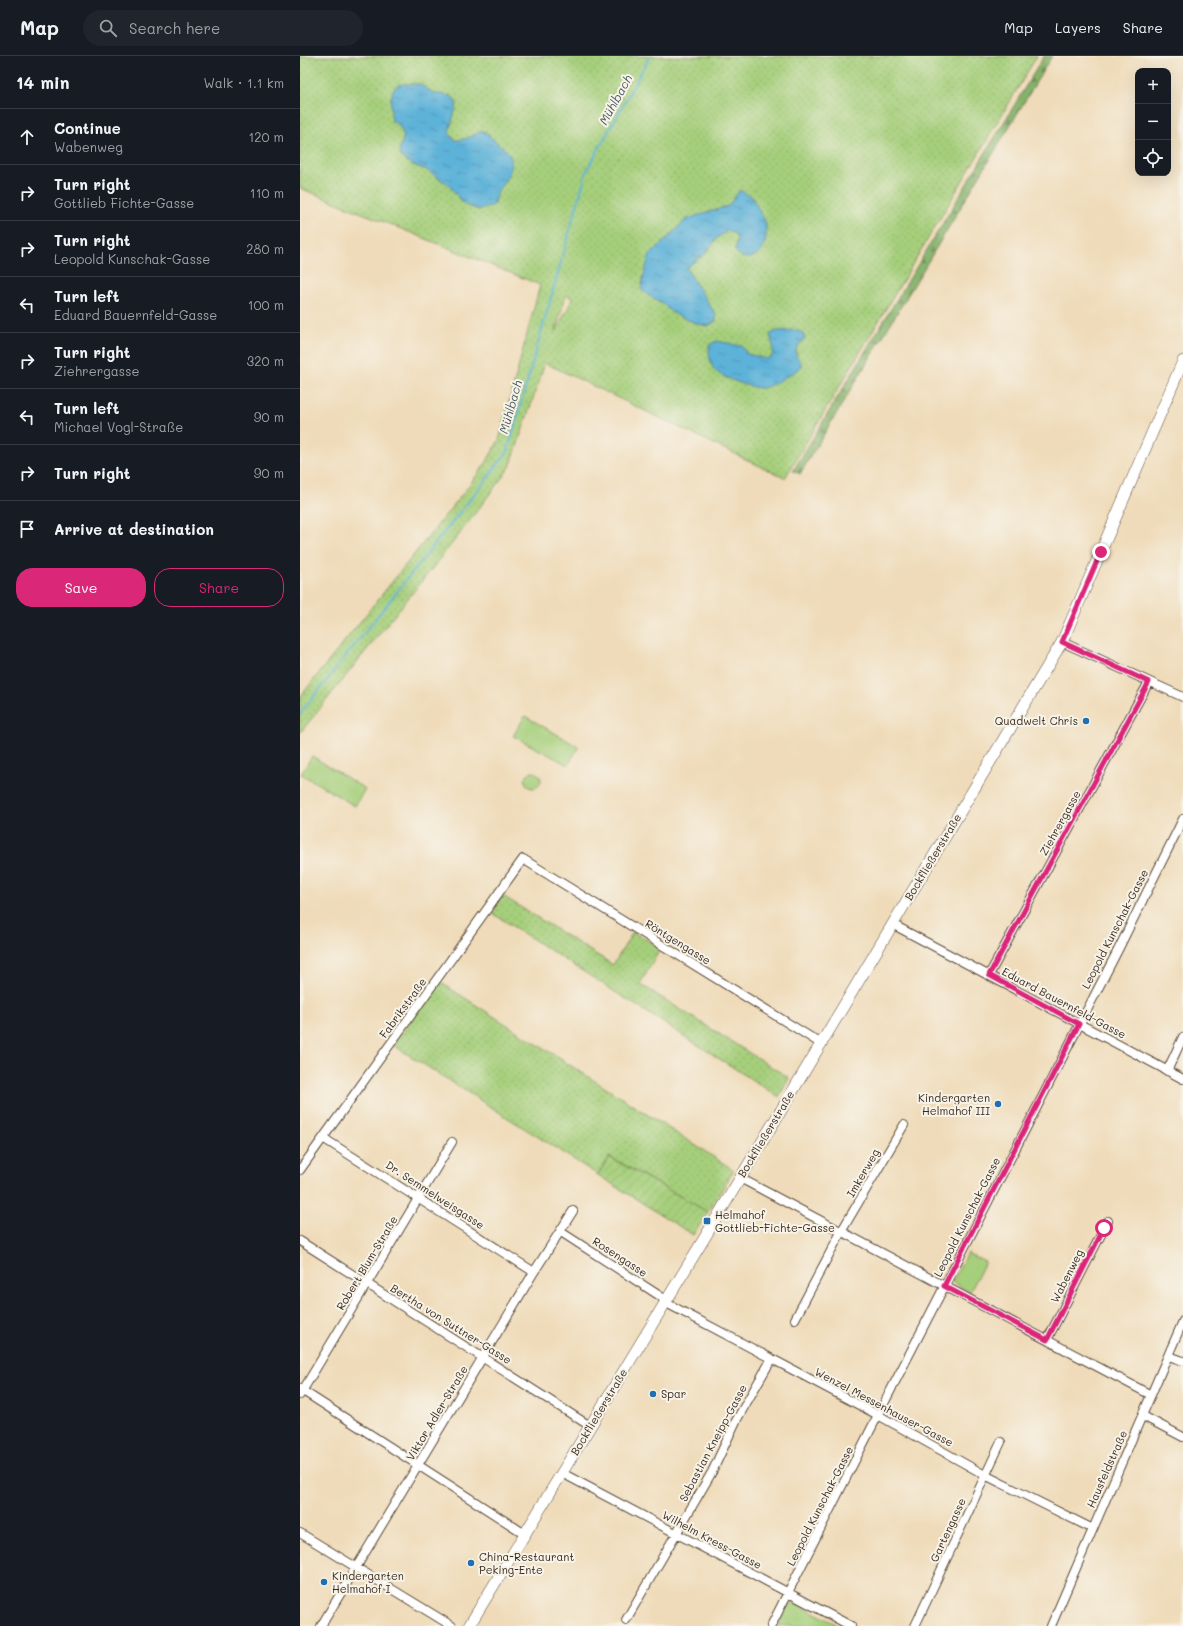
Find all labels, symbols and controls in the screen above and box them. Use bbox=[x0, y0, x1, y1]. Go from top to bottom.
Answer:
search box bbox=[83, 10, 363, 46]
text: Map bbox=[20, 15, 59, 40]
icon: search bbox=[97, 17, 119, 39]
text: Search here bbox=[129, 18, 220, 38]
text: Map bbox=[1004, 18, 1033, 37]
text: Layers bbox=[1055, 18, 1101, 37]
text: Share bbox=[1123, 18, 1163, 37]
map controls bbox=[1135, 68, 1171, 176]
button: + bbox=[1135, 68, 1171, 104]
text: 14 min bbox=[16, 71, 69, 93]
water label: Mühlbach bbox=[595, 71, 636, 127]
text: Walk · 1.1 km bbox=[203, 74, 284, 91]
button: − bbox=[1135, 104, 1171, 140]
text: Continue bbox=[54, 118, 121, 138]
icon: ahead bbox=[16, 126, 38, 148]
text: 120 m bbox=[248, 128, 284, 145]
text: Wabenweg bbox=[54, 138, 123, 155]
button: locate bbox=[1135, 140, 1171, 176]
text: Turn right bbox=[54, 174, 131, 194]
icon: right bbox=[16, 182, 38, 204]
text: 110 m bbox=[250, 184, 284, 201]
text: Gottlieb Fichte-Gasse bbox=[54, 194, 194, 211]
text: Turn right bbox=[54, 230, 131, 250]
icon: right bbox=[16, 238, 38, 260]
text: 280 m bbox=[246, 240, 284, 257]
text: Leopold Kunschak-Gasse bbox=[54, 250, 210, 267]
text: Turn left bbox=[54, 286, 119, 306]
icon: left bbox=[16, 294, 38, 316]
text: 100 m bbox=[248, 296, 284, 313]
text: Eduard Bauernfeld-Gasse bbox=[54, 306, 217, 323]
text: Turn right bbox=[54, 342, 131, 362]
icon: right bbox=[16, 350, 38, 372]
text: 320 m bbox=[247, 352, 284, 369]
text: Ziehrergasse bbox=[54, 362, 140, 379]
water label: Mühlbach bbox=[495, 378, 525, 435]
text: Turn left bbox=[54, 398, 119, 418]
icon: left bbox=[16, 406, 38, 428]
text: 90 m bbox=[254, 408, 284, 425]
text: Michael Vogl-Straße bbox=[54, 418, 183, 435]
icon: right bbox=[16, 462, 38, 484]
text: Turn right bbox=[54, 463, 131, 483]
text: 90 m bbox=[254, 464, 284, 481]
icon: arrive bbox=[16, 518, 38, 540]
text: Arrive at destination bbox=[54, 519, 214, 539]
route end bbox=[1092, 543, 1110, 561]
button: Save bbox=[16, 568, 146, 607]
button: Share bbox=[154, 568, 284, 607]
place label: Quadwelt Chris bbox=[995, 713, 1078, 728]
marker: Quadwelt Chris bbox=[1081, 716, 1091, 726]
street label: Ziehrergasse bbox=[1035, 787, 1084, 858]
street label: Bockfließerstraße bbox=[901, 810, 964, 903]
street label: Leopold Kunschak-Gasse bbox=[1078, 866, 1151, 991]
street label: Röntgengasse bbox=[643, 915, 714, 968]
street label: Eduard Bauernfeld-Gasse bbox=[1000, 963, 1129, 1042]
street label: Fabrikstraße bbox=[376, 974, 430, 1041]
street label: Bockfließerstraße bbox=[734, 1087, 797, 1180]
place label: Kindergarten Helmahof III bbox=[918, 1090, 990, 1118]
marker: Kindergarten Helmahof III bbox=[993, 1099, 1003, 1109]
street label: Imkerweg bbox=[843, 1146, 882, 1200]
street label: Leopold Kunschak-Gasse bbox=[930, 1154, 1003, 1279]
street label: Dr. Semmelweisgasse bbox=[383, 1157, 488, 1232]
place label: Helmahof Gottlieb-Fichte-Gasse bbox=[715, 1207, 835, 1235]
street label: Robert Blum-Straße bbox=[332, 1213, 401, 1313]
marker: Helmahof Gottlieb-Fichte-Gasse bbox=[702, 1216, 712, 1226]
route start bbox=[1095, 1219, 1113, 1237]
street label: Rosengasse bbox=[590, 1233, 651, 1280]
street label: Wabenweg bbox=[1047, 1246, 1086, 1305]
street label: Bertha von Suttner-Gasse bbox=[388, 1280, 515, 1367]
street label: Viktor Adler-Straße bbox=[402, 1362, 471, 1463]
street label: Wenzel Messenhauser-Gasse bbox=[812, 1364, 956, 1450]
street label: Bockfließerstraße bbox=[567, 1365, 630, 1458]
street label: Sebastian Kneipp-Gasse bbox=[675, 1381, 750, 1504]
place label: Spar bbox=[661, 1386, 686, 1401]
marker: Spar bbox=[648, 1389, 658, 1399]
street label: Hausfeldstraße bbox=[1083, 1428, 1130, 1510]
street label: Leopold Kunschak-Gasse bbox=[783, 1443, 856, 1568]
street label: Gartengasse bbox=[926, 1495, 969, 1564]
street label: Wilhelm Kress-Gasse bbox=[660, 1507, 765, 1572]
place label: China-Restaurant Peking-Ente bbox=[479, 1549, 574, 1577]
marker: China-Restaurant Peking-Ente bbox=[466, 1558, 476, 1568]
place label: Kindergarten Helmahof I bbox=[332, 1568, 404, 1596]
marker: Kindergarten Helmahof I bbox=[319, 1577, 329, 1587]

